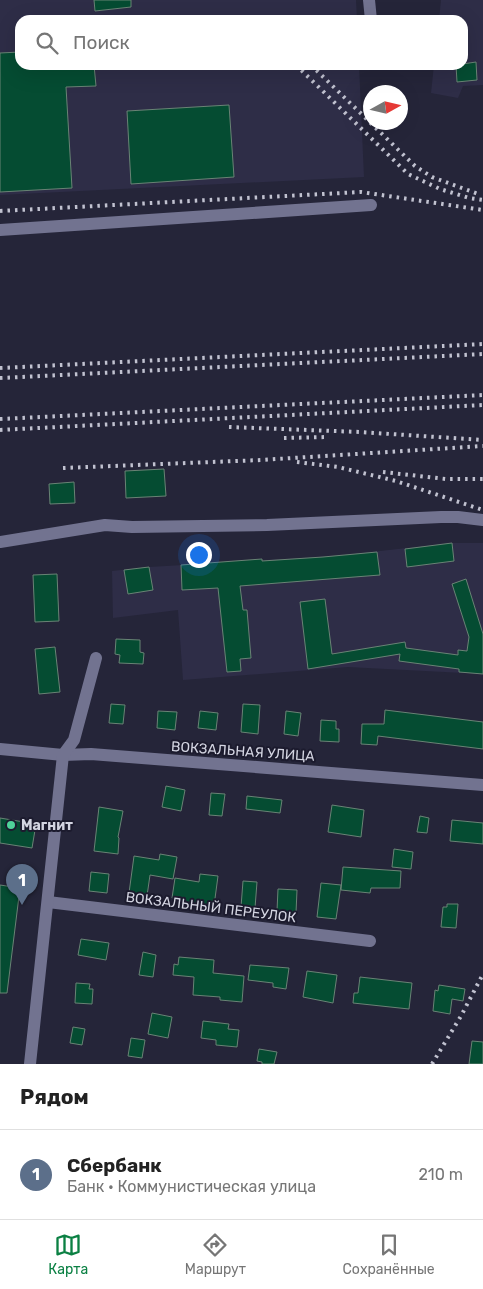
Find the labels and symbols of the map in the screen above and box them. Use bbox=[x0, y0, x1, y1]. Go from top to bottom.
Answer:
north arrow bbox=[363, 85, 408, 130]
your location bbox=[186, 542, 212, 568]
street label: ВОКЗАЛЬНАЯ УЛИЦА bbox=[171, 738, 316, 765]
place label: Магнит bbox=[21, 817, 73, 834]
marker: Магнит bbox=[5, 819, 17, 831]
pin: 1 bbox=[6, 864, 38, 905]
street label: ВОКЗАЛЬНЫЙ ПЕРЕУЛОК bbox=[125, 888, 297, 926]

